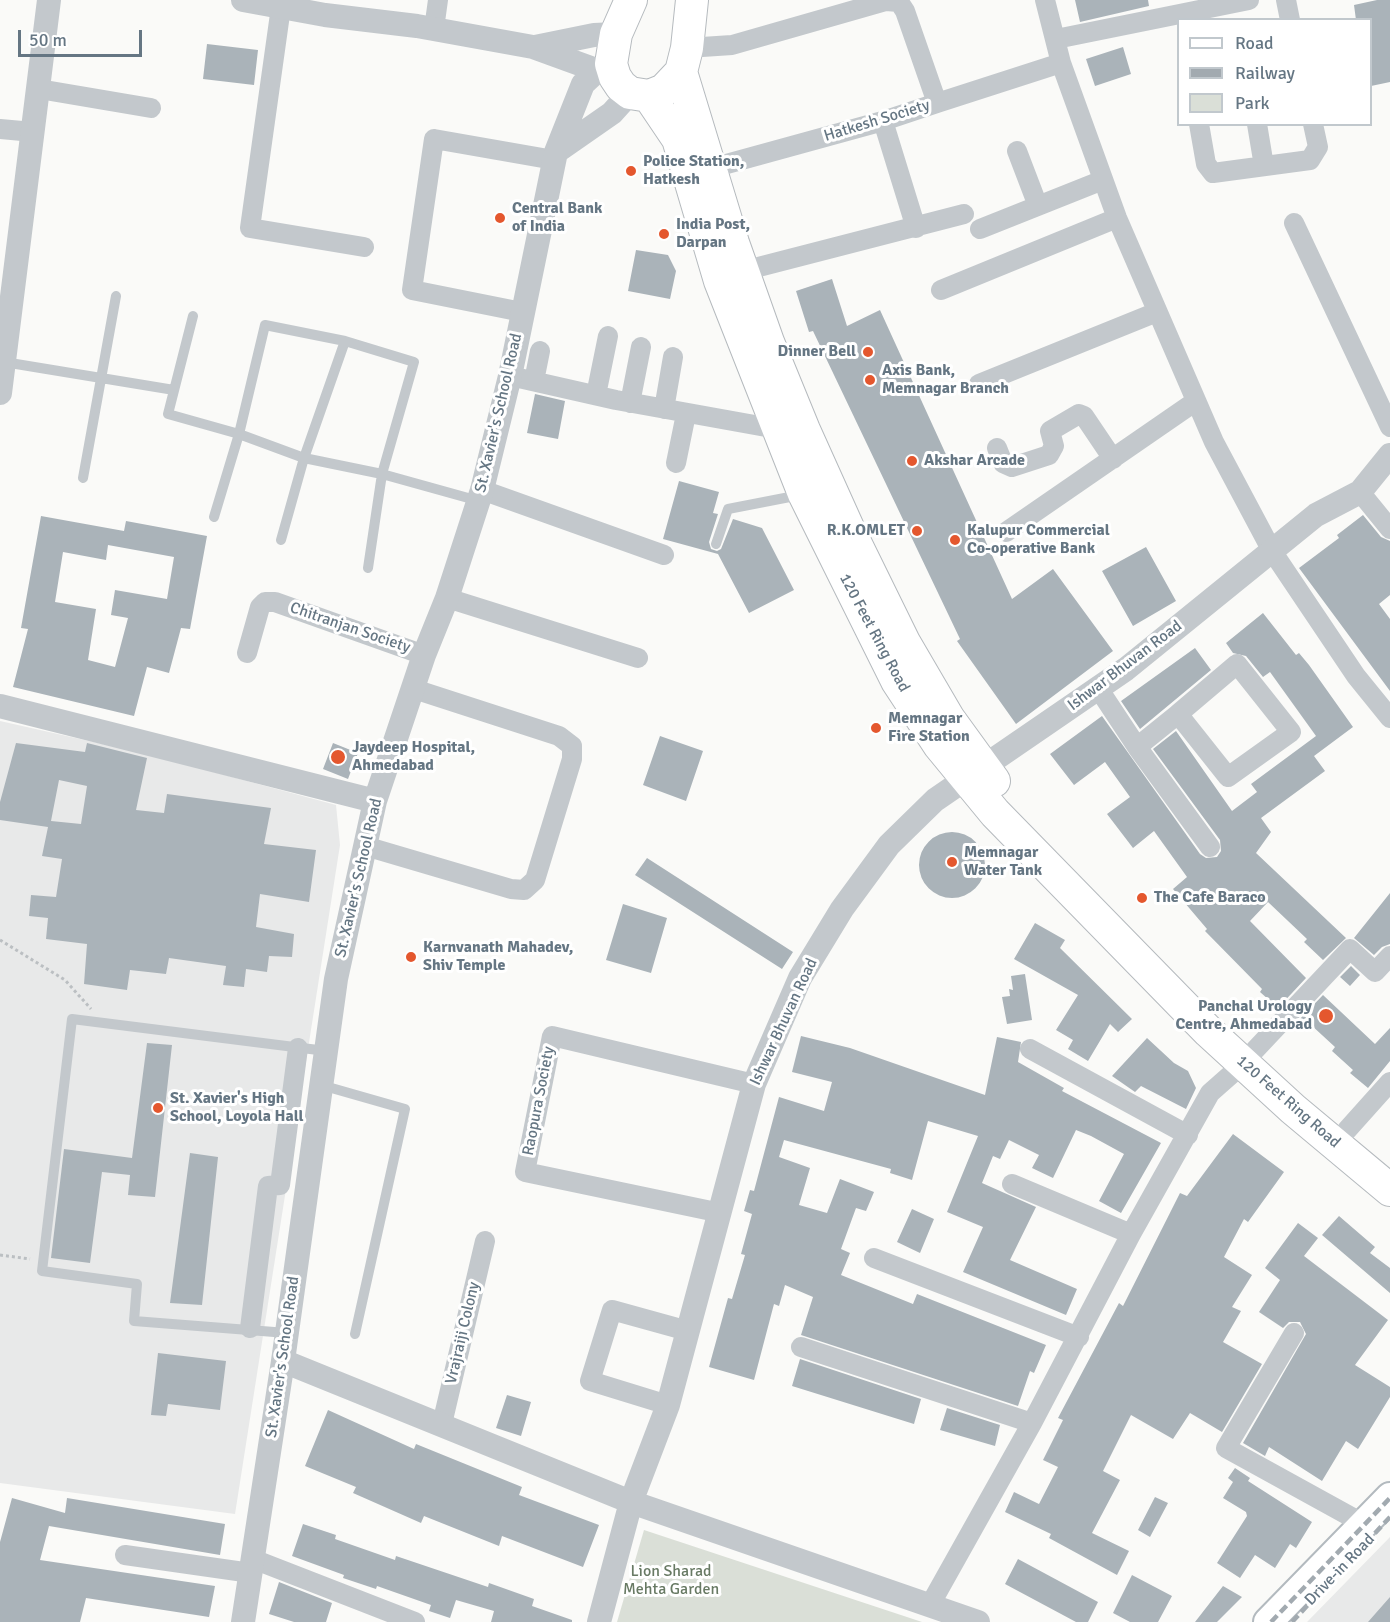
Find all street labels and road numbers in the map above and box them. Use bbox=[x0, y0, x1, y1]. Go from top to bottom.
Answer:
street label: Hatkesh Society bbox=[822, 96, 932, 146]
street label: St. Xavier's School Road bbox=[471, 332, 527, 494]
street label: 120 Feet Ring Road bbox=[835, 571, 913, 695]
street label: Chitranjan Society bbox=[287, 598, 413, 658]
street label: Ishwar Bhuvan Road bbox=[1064, 617, 1186, 715]
street label: St. Xavier's School Road bbox=[331, 797, 387, 959]
street label: Ishwar Bhuvan Road bbox=[746, 955, 822, 1089]
street label: Raopura Society bbox=[519, 1045, 559, 1157]
street label: 120 Feet Ring Road bbox=[1232, 1052, 1344, 1152]
street label: St. Xavier's School Road bbox=[262, 1275, 304, 1439]
street label: Vrajraiji Colony bbox=[442, 1280, 484, 1386]
street label: Drive-in Road bbox=[1301, 1530, 1379, 1610]

